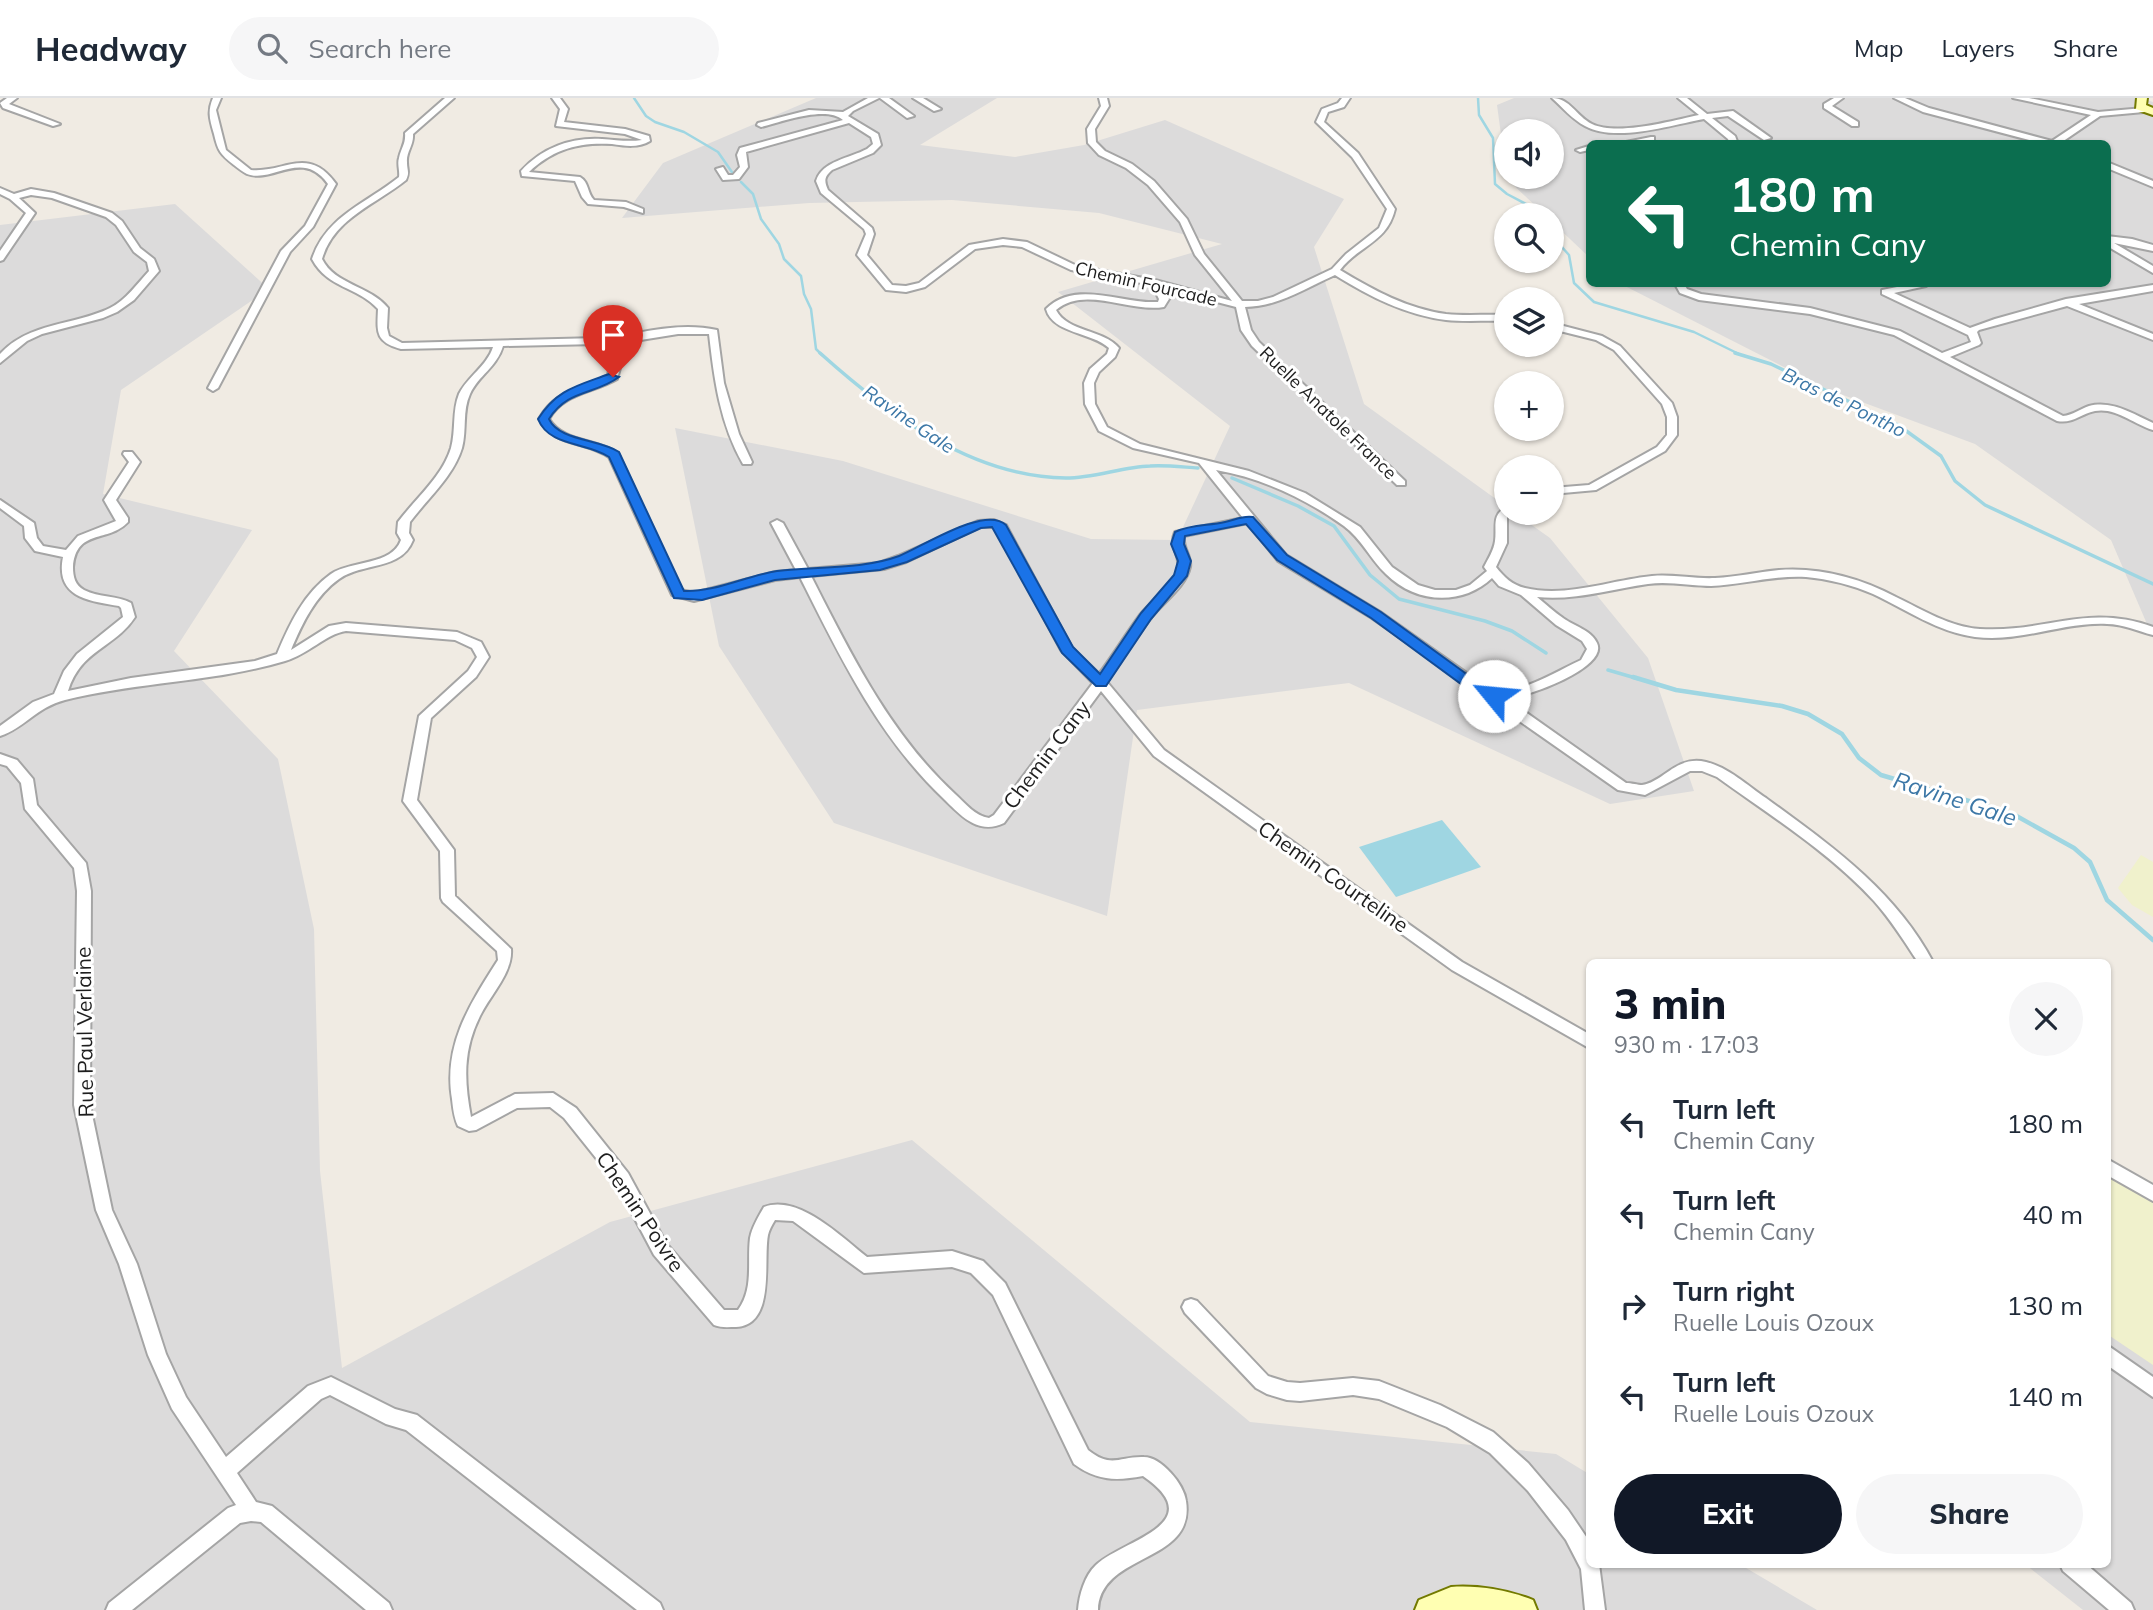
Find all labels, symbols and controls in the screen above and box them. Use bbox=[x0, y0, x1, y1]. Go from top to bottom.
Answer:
search box bbox=[229, 17, 719, 80]
text: Headway bbox=[35, 28, 187, 69]
icon: search bbox=[253, 29, 291, 67]
text: Search here bbox=[309, 32, 451, 65]
text: Map bbox=[1854, 33, 1903, 63]
text: Layers bbox=[1941, 33, 2015, 63]
text: Share bbox=[2053, 33, 2118, 63]
map controls bbox=[1494, 119, 1564, 525]
button: sound bbox=[1494, 119, 1564, 189]
text: 180 m bbox=[1729, 163, 1875, 224]
icon: left bbox=[1614, 168, 1705, 259]
button: search bbox=[1494, 203, 1564, 273]
text: Chemin Cany bbox=[1729, 224, 1926, 264]
street label: Chemin Fourcade bbox=[1073, 256, 1219, 311]
button: layers bbox=[1494, 287, 1564, 357]
pin bbox=[583, 305, 643, 377]
icon: arrive bbox=[594, 316, 632, 354]
street label: Ruelle Anatole France bbox=[1255, 341, 1402, 484]
water label: Bras de Pontho bbox=[1778, 362, 1910, 442]
button: + bbox=[1494, 371, 1564, 441]
water label: Ravine Gale bbox=[859, 380, 959, 458]
button: − bbox=[1494, 455, 1564, 525]
position arrow bbox=[1457, 659, 1531, 733]
street label: Chemin Cany bbox=[997, 695, 1095, 814]
water label: Ravine Gale bbox=[1890, 765, 2020, 832]
street label: Chemin Courteline bbox=[1253, 815, 1414, 938]
street label: Rue Paul Verlaine bbox=[70, 946, 98, 1118]
text: 3 min bbox=[1614, 977, 1727, 1030]
button: close bbox=[2009, 982, 2083, 1056]
text: 930 m · 17:03 bbox=[1614, 1030, 1759, 1059]
text: Turn left bbox=[1673, 1093, 1775, 1126]
icon: left bbox=[1614, 1105, 1652, 1143]
text: 180 m bbox=[2007, 1107, 2083, 1140]
text: Chemin Cany bbox=[1673, 1126, 1815, 1155]
street label: Chemin Poivre bbox=[591, 1146, 691, 1277]
text: Turn left bbox=[1673, 1184, 1775, 1217]
icon: left bbox=[1614, 1196, 1652, 1234]
text: 40 m bbox=[2022, 1198, 2083, 1231]
text: Chemin Cany bbox=[1673, 1217, 1815, 1246]
text: Turn right bbox=[1673, 1275, 1794, 1308]
icon: right bbox=[1614, 1287, 1652, 1325]
text: 130 m bbox=[2007, 1289, 2083, 1322]
text: Ruelle Louis Ozoux bbox=[1673, 1308, 1874, 1337]
text: Turn left bbox=[1673, 1366, 1775, 1399]
icon: left bbox=[1614, 1378, 1652, 1416]
text: 140 m bbox=[2007, 1380, 2083, 1413]
text: Ruelle Louis Ozoux bbox=[1673, 1399, 1874, 1428]
button: Exit bbox=[1614, 1474, 1842, 1554]
button: Share bbox=[1856, 1474, 2083, 1554]

